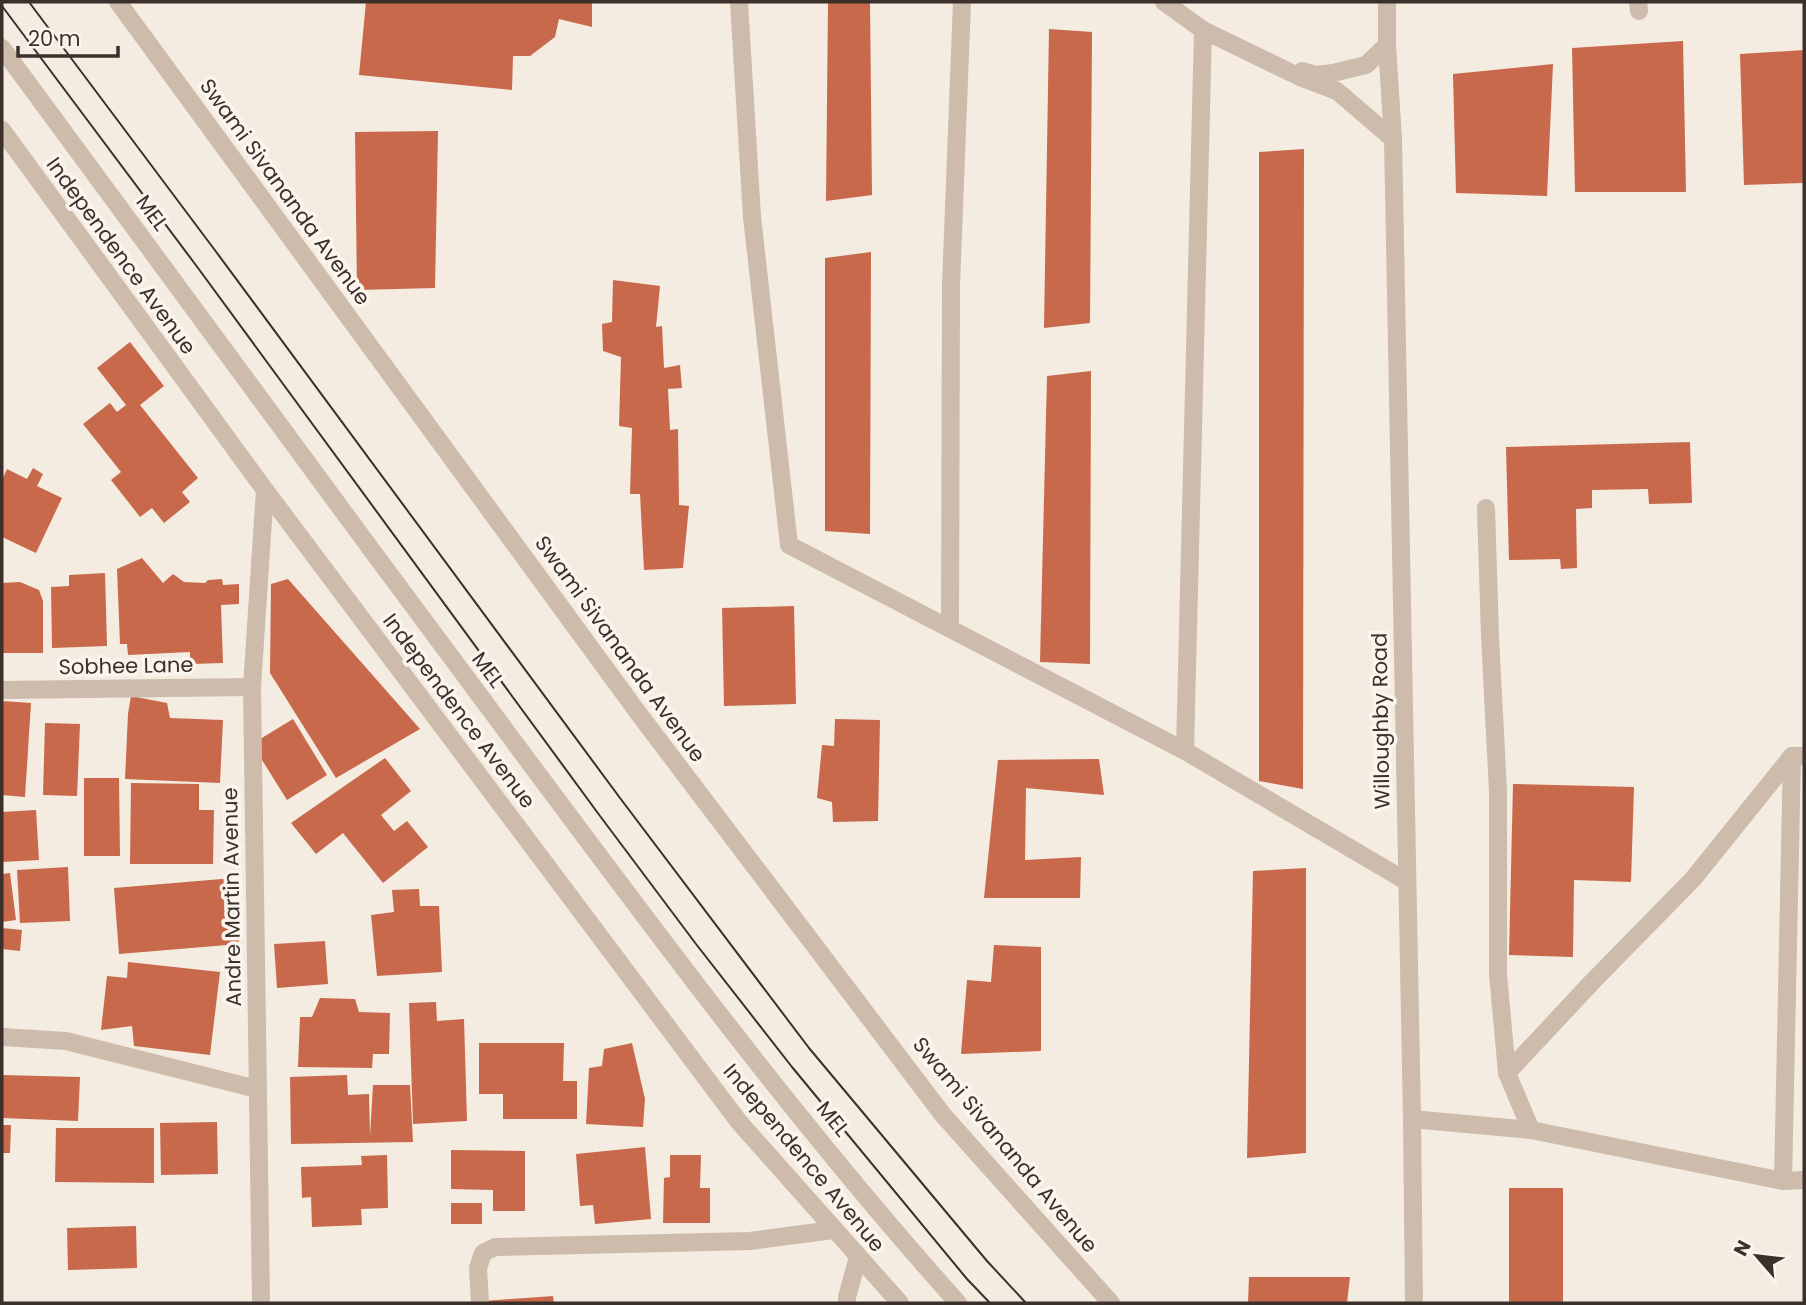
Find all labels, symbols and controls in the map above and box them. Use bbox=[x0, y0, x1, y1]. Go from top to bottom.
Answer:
scale bar bbox=[18, 14, 117, 58]
text: 20 m bbox=[28, 24, 81, 53]
street label: Swami Sivananda Avenue bbox=[193, 73, 378, 311]
street label: Independence Avenue bbox=[40, 151, 203, 360]
street label: MEL bbox=[130, 189, 175, 237]
street label: Swami Sivananda Avenue bbox=[528, 530, 713, 768]
street label: Independence Avenue bbox=[376, 607, 542, 814]
street label: Willoughby Road bbox=[1364, 632, 1397, 810]
street label: MEL bbox=[465, 646, 511, 694]
street label: Sobhee Lane bbox=[58, 650, 194, 681]
street label: Andre Martin Avenue bbox=[215, 787, 248, 1007]
street label: Swami Sivananda Avenue bbox=[906, 1031, 1104, 1259]
street label: Independence Avenue bbox=[717, 1057, 892, 1258]
street label: MEL bbox=[810, 1095, 857, 1143]
north arrow bbox=[1722, 1221, 1792, 1291]
text: N bbox=[1727, 1236, 1758, 1261]

